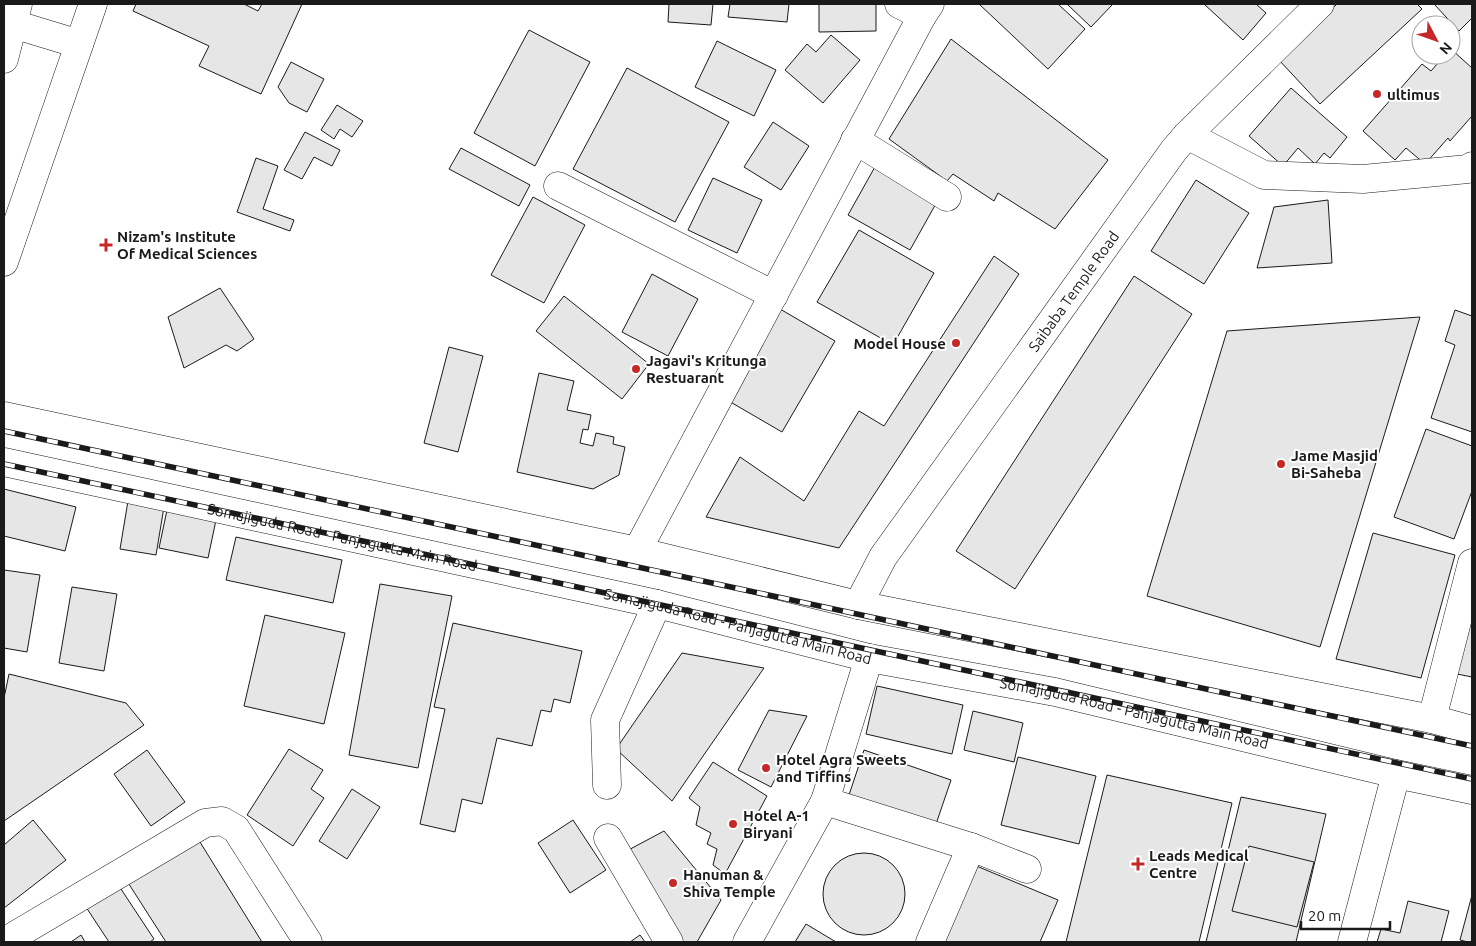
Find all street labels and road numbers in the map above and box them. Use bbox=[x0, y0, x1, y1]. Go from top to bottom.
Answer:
street label: Saibaba Temple Road bbox=[1024, 228, 1122, 354]
street label: Somajiguda Road - Panjagutta Main Road bbox=[206, 499, 479, 574]
street label: Somajiguda Road - Panjagutta Main Road bbox=[602, 584, 874, 667]
street label: Somajiguda Road - Panjagutta Main Road bbox=[999, 674, 1270, 752]

